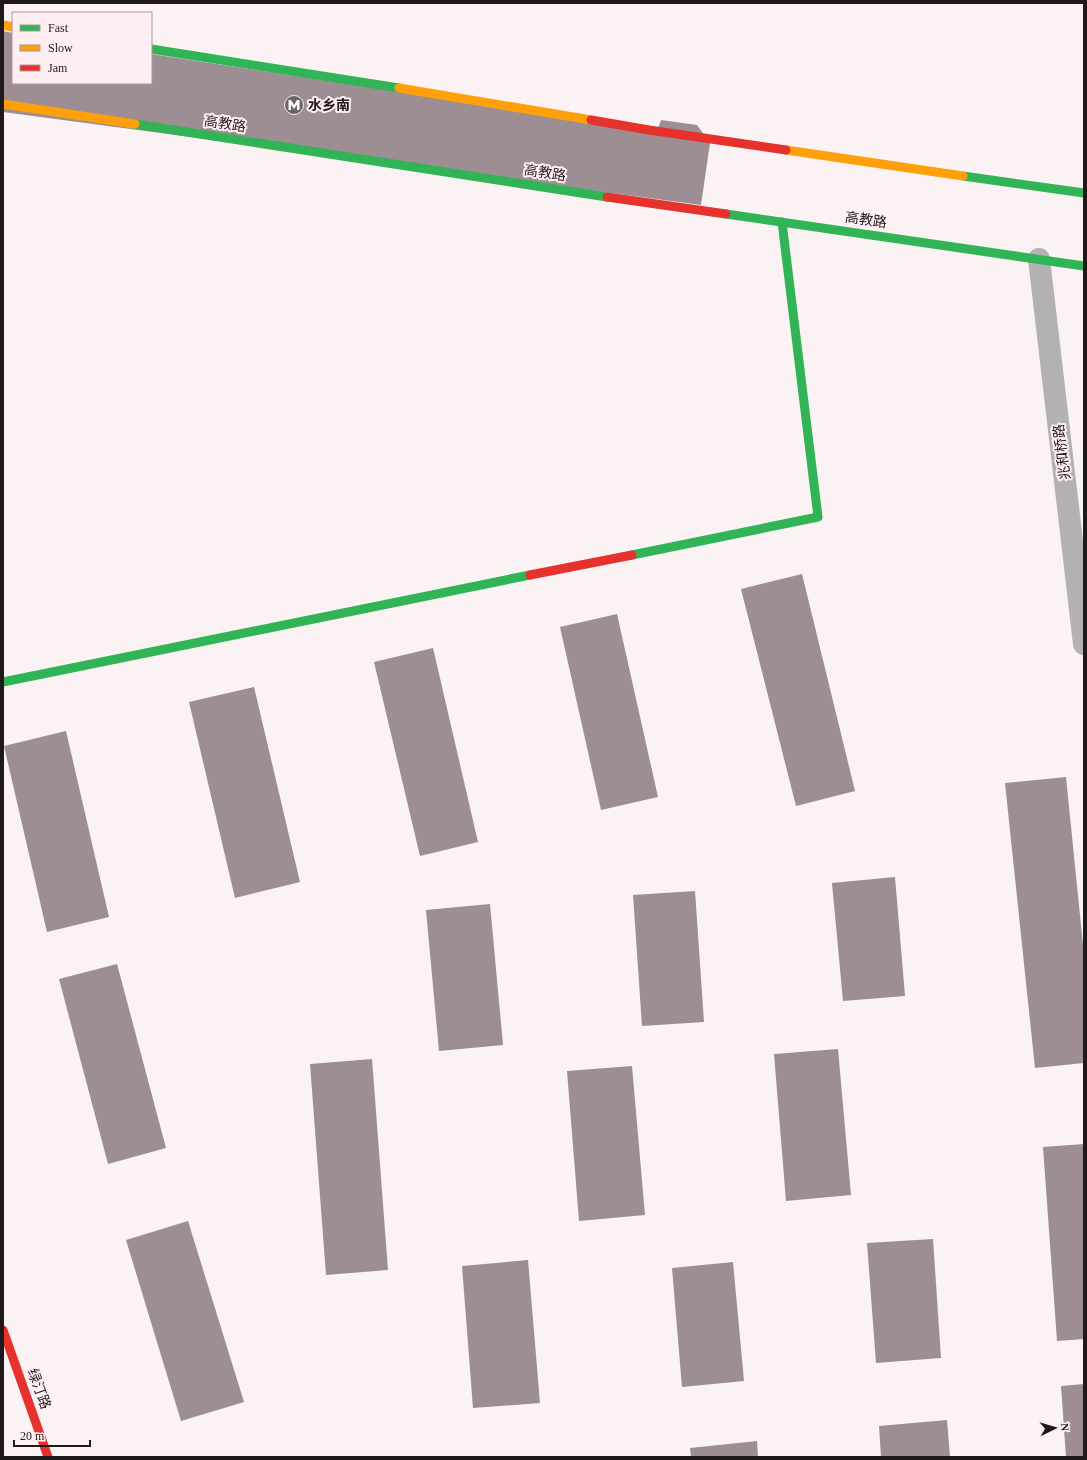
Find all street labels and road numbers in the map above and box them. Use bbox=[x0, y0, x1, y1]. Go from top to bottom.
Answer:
street label: 高教路 bbox=[203, 113, 247, 135]
street label: 高教路 bbox=[523, 162, 567, 184]
street label: 高教路 bbox=[844, 210, 888, 230]
street label: 兆和桥路 bbox=[1051, 423, 1073, 481]
street label: 绿汀路 bbox=[25, 1367, 53, 1411]

